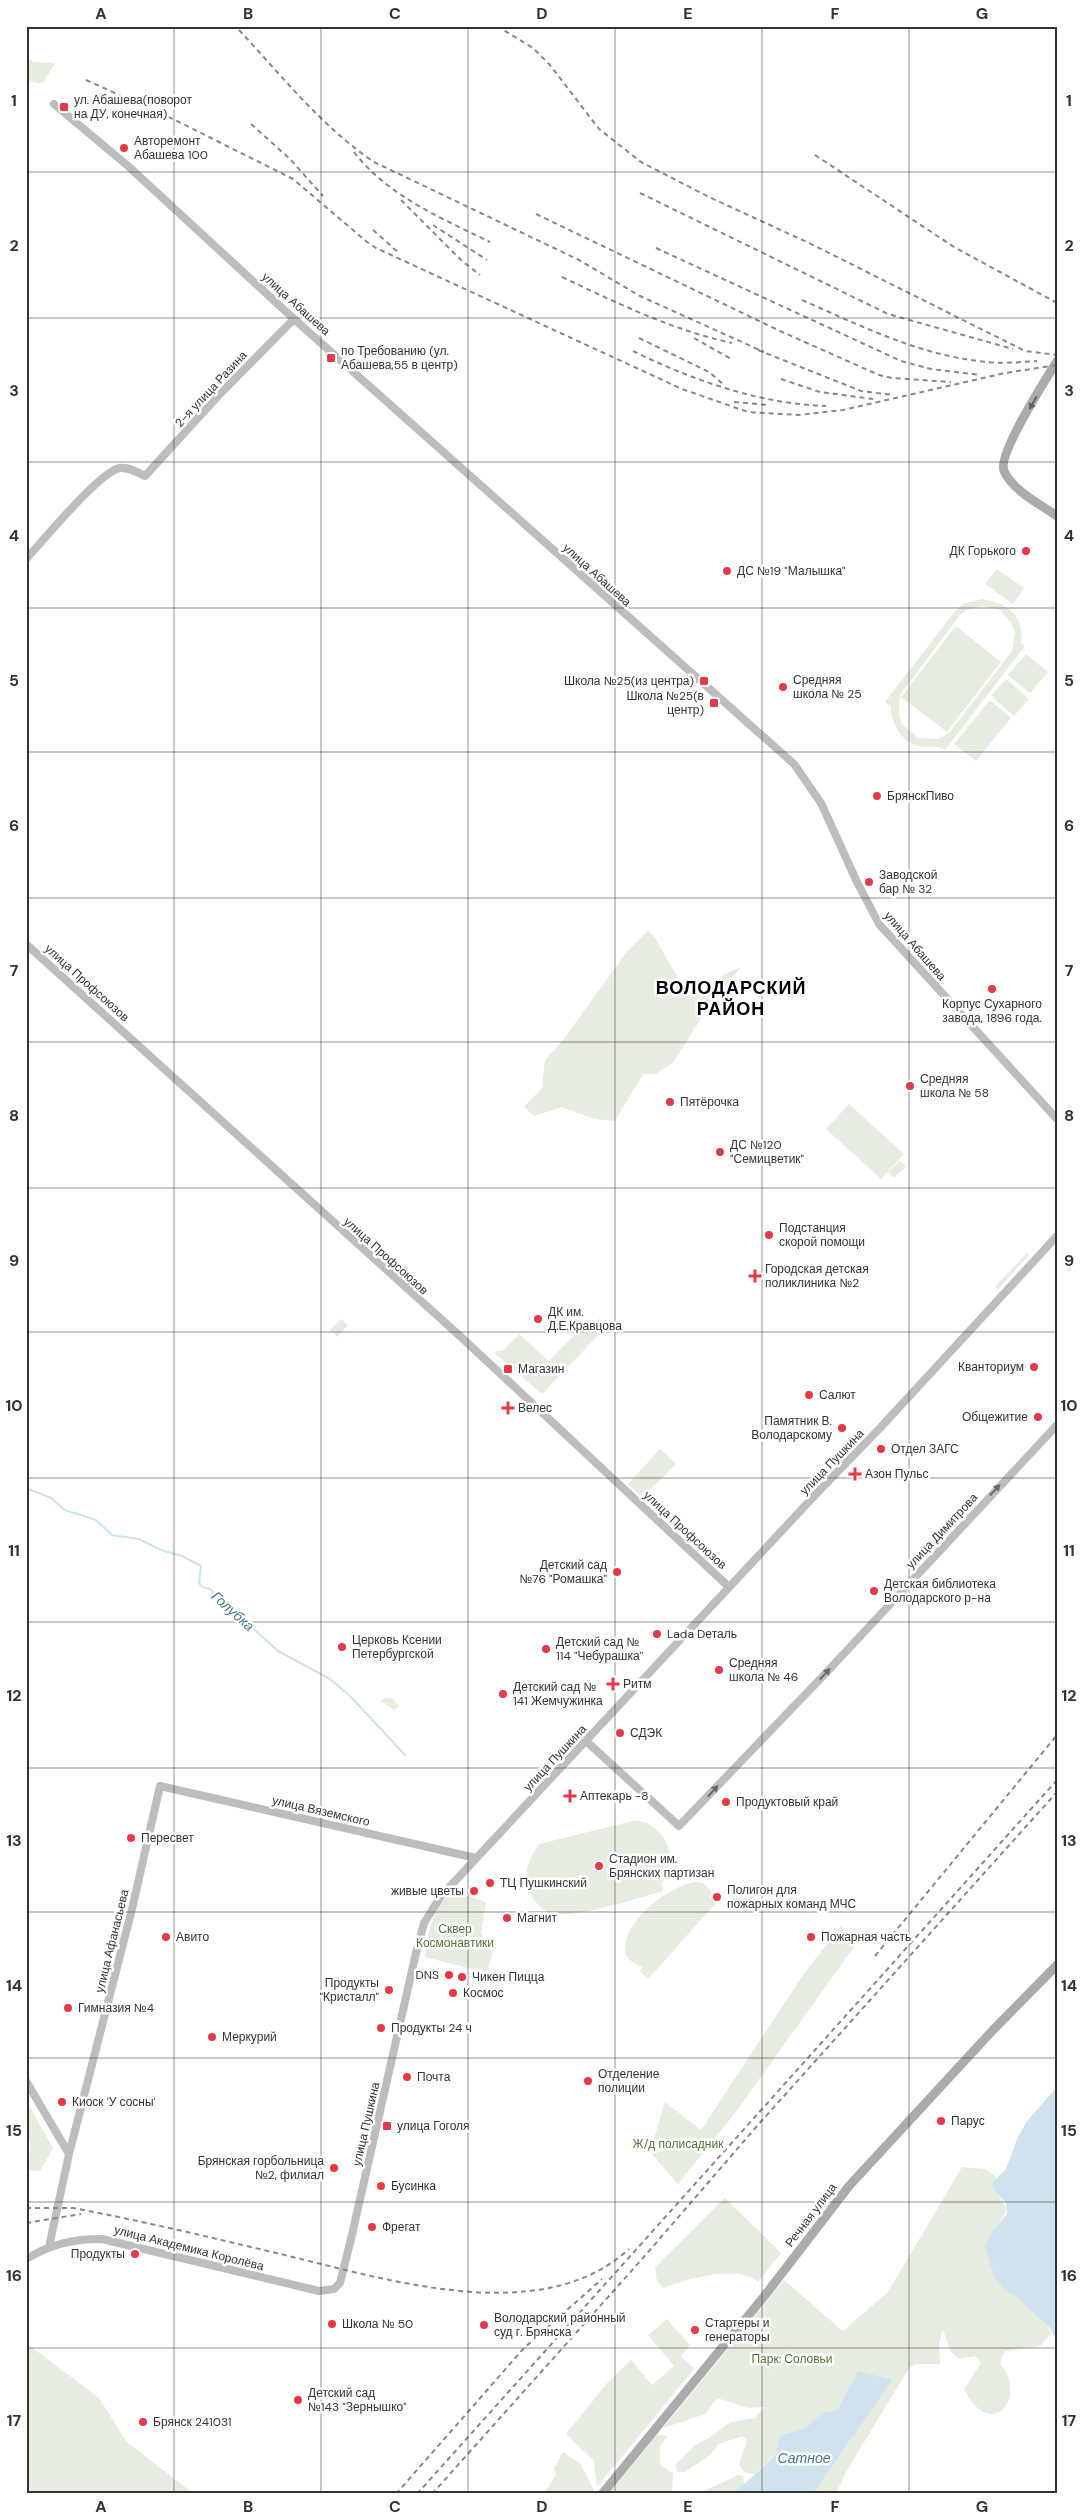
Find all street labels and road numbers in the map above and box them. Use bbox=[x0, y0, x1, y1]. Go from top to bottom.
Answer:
street label: улица Абашева bbox=[258, 269, 334, 339]
street label: 2-я улица Разина bbox=[171, 347, 251, 431]
street label: улица Абашева bbox=[559, 540, 635, 610]
street label: улица Абашева bbox=[881, 908, 950, 984]
street label: улица Профсоюзов bbox=[41, 941, 133, 1025]
street label: улица Профсоюзов bbox=[340, 1214, 432, 1298]
street label: улица Пушкина bbox=[796, 1425, 868, 1498]
street label: улица Профсоюзов bbox=[640, 1487, 730, 1573]
street label: улица Димитрова bbox=[903, 1490, 981, 1572]
street label: улица Пушкина bbox=[520, 1721, 590, 1795]
street label: улица Вяземского bbox=[271, 1792, 372, 1830]
street label: улица Афанасьева bbox=[91, 1887, 133, 1994]
street label: улица Пушкина bbox=[349, 2080, 384, 2168]
street label: Речная улица bbox=[782, 2180, 840, 2250]
street label: улица Академика Королёва bbox=[112, 2222, 266, 2274]

